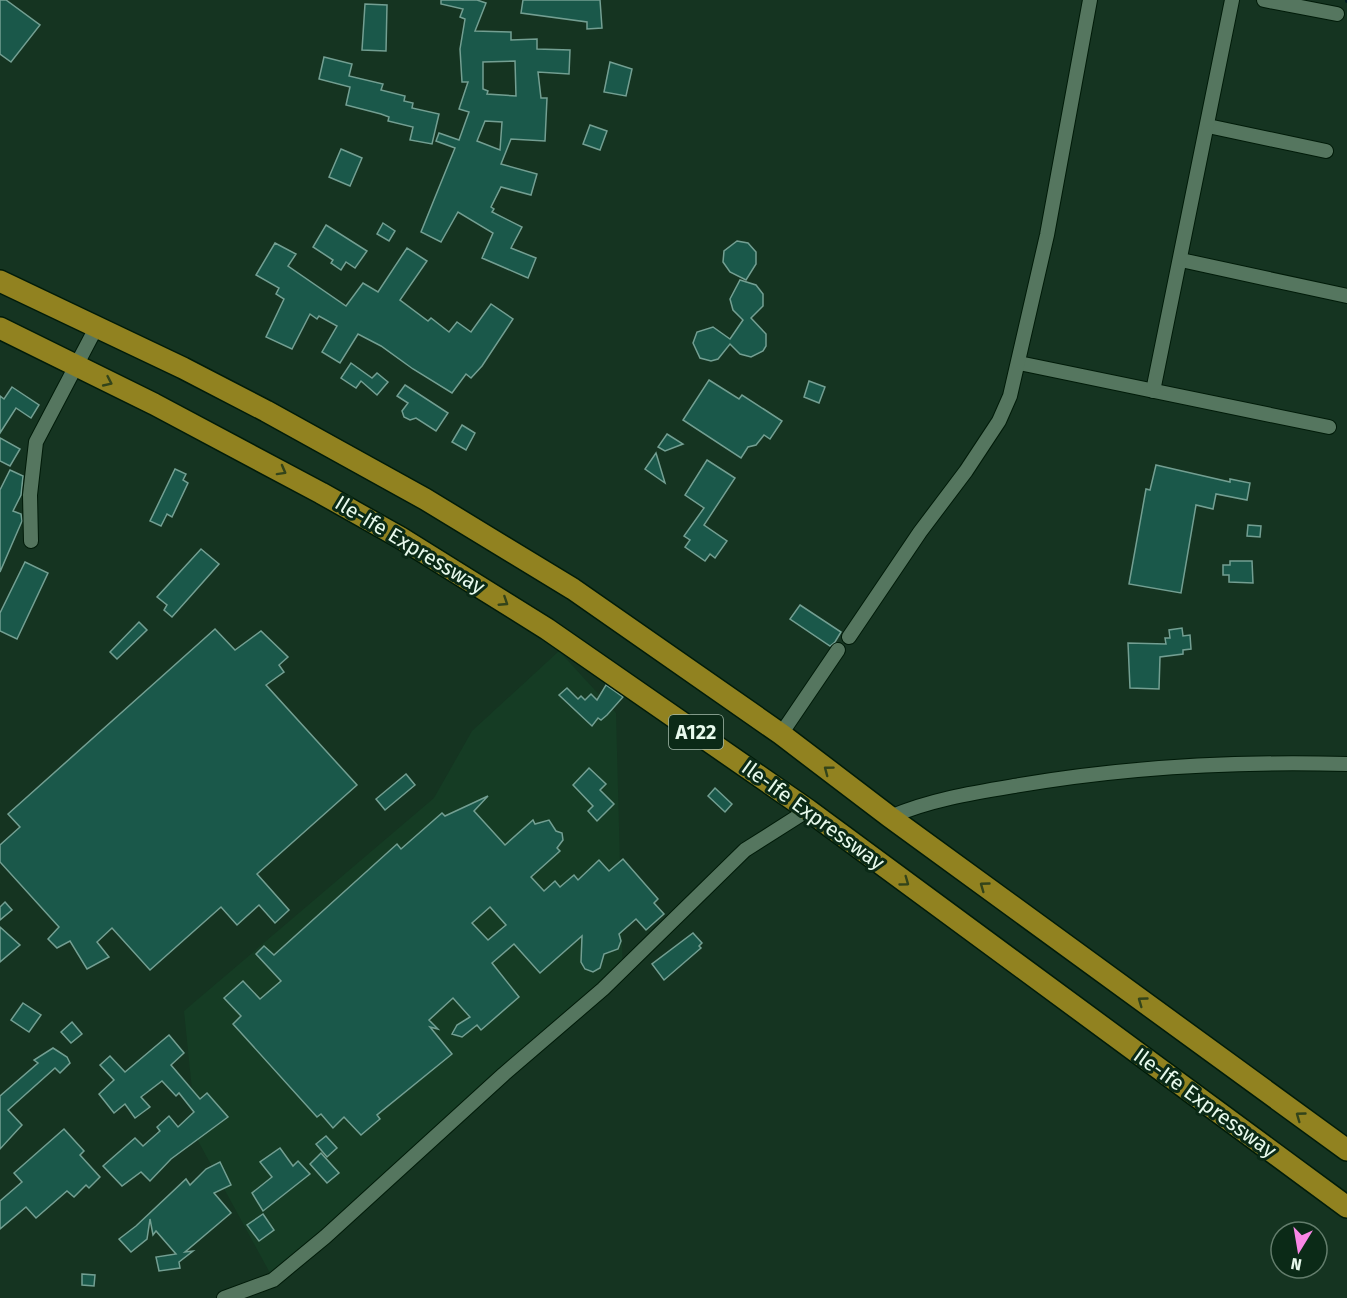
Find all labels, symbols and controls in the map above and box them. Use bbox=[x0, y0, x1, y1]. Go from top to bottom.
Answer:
one-way arrow bbox=[102, 375, 113, 387]
one-way arrow bbox=[276, 464, 286, 475]
street label: Ile-Ife Expressway bbox=[330, 490, 490, 600]
one-way arrow bbox=[498, 595, 509, 606]
road number: A122 bbox=[669, 715, 723, 749]
street label: Ile-Ife Expressway bbox=[736, 754, 890, 876]
one-way arrow bbox=[824, 766, 835, 777]
one-way arrow bbox=[899, 875, 910, 886]
one-way arrow bbox=[980, 882, 991, 893]
one-way arrow bbox=[1138, 997, 1149, 1008]
street label: Ile-Ife Expressway bbox=[1128, 1042, 1282, 1164]
one-way arrow bbox=[1295, 1112, 1306, 1123]
north arrow bbox=[1269, 1220, 1329, 1280]
text: N bbox=[1289, 1254, 1303, 1275]

